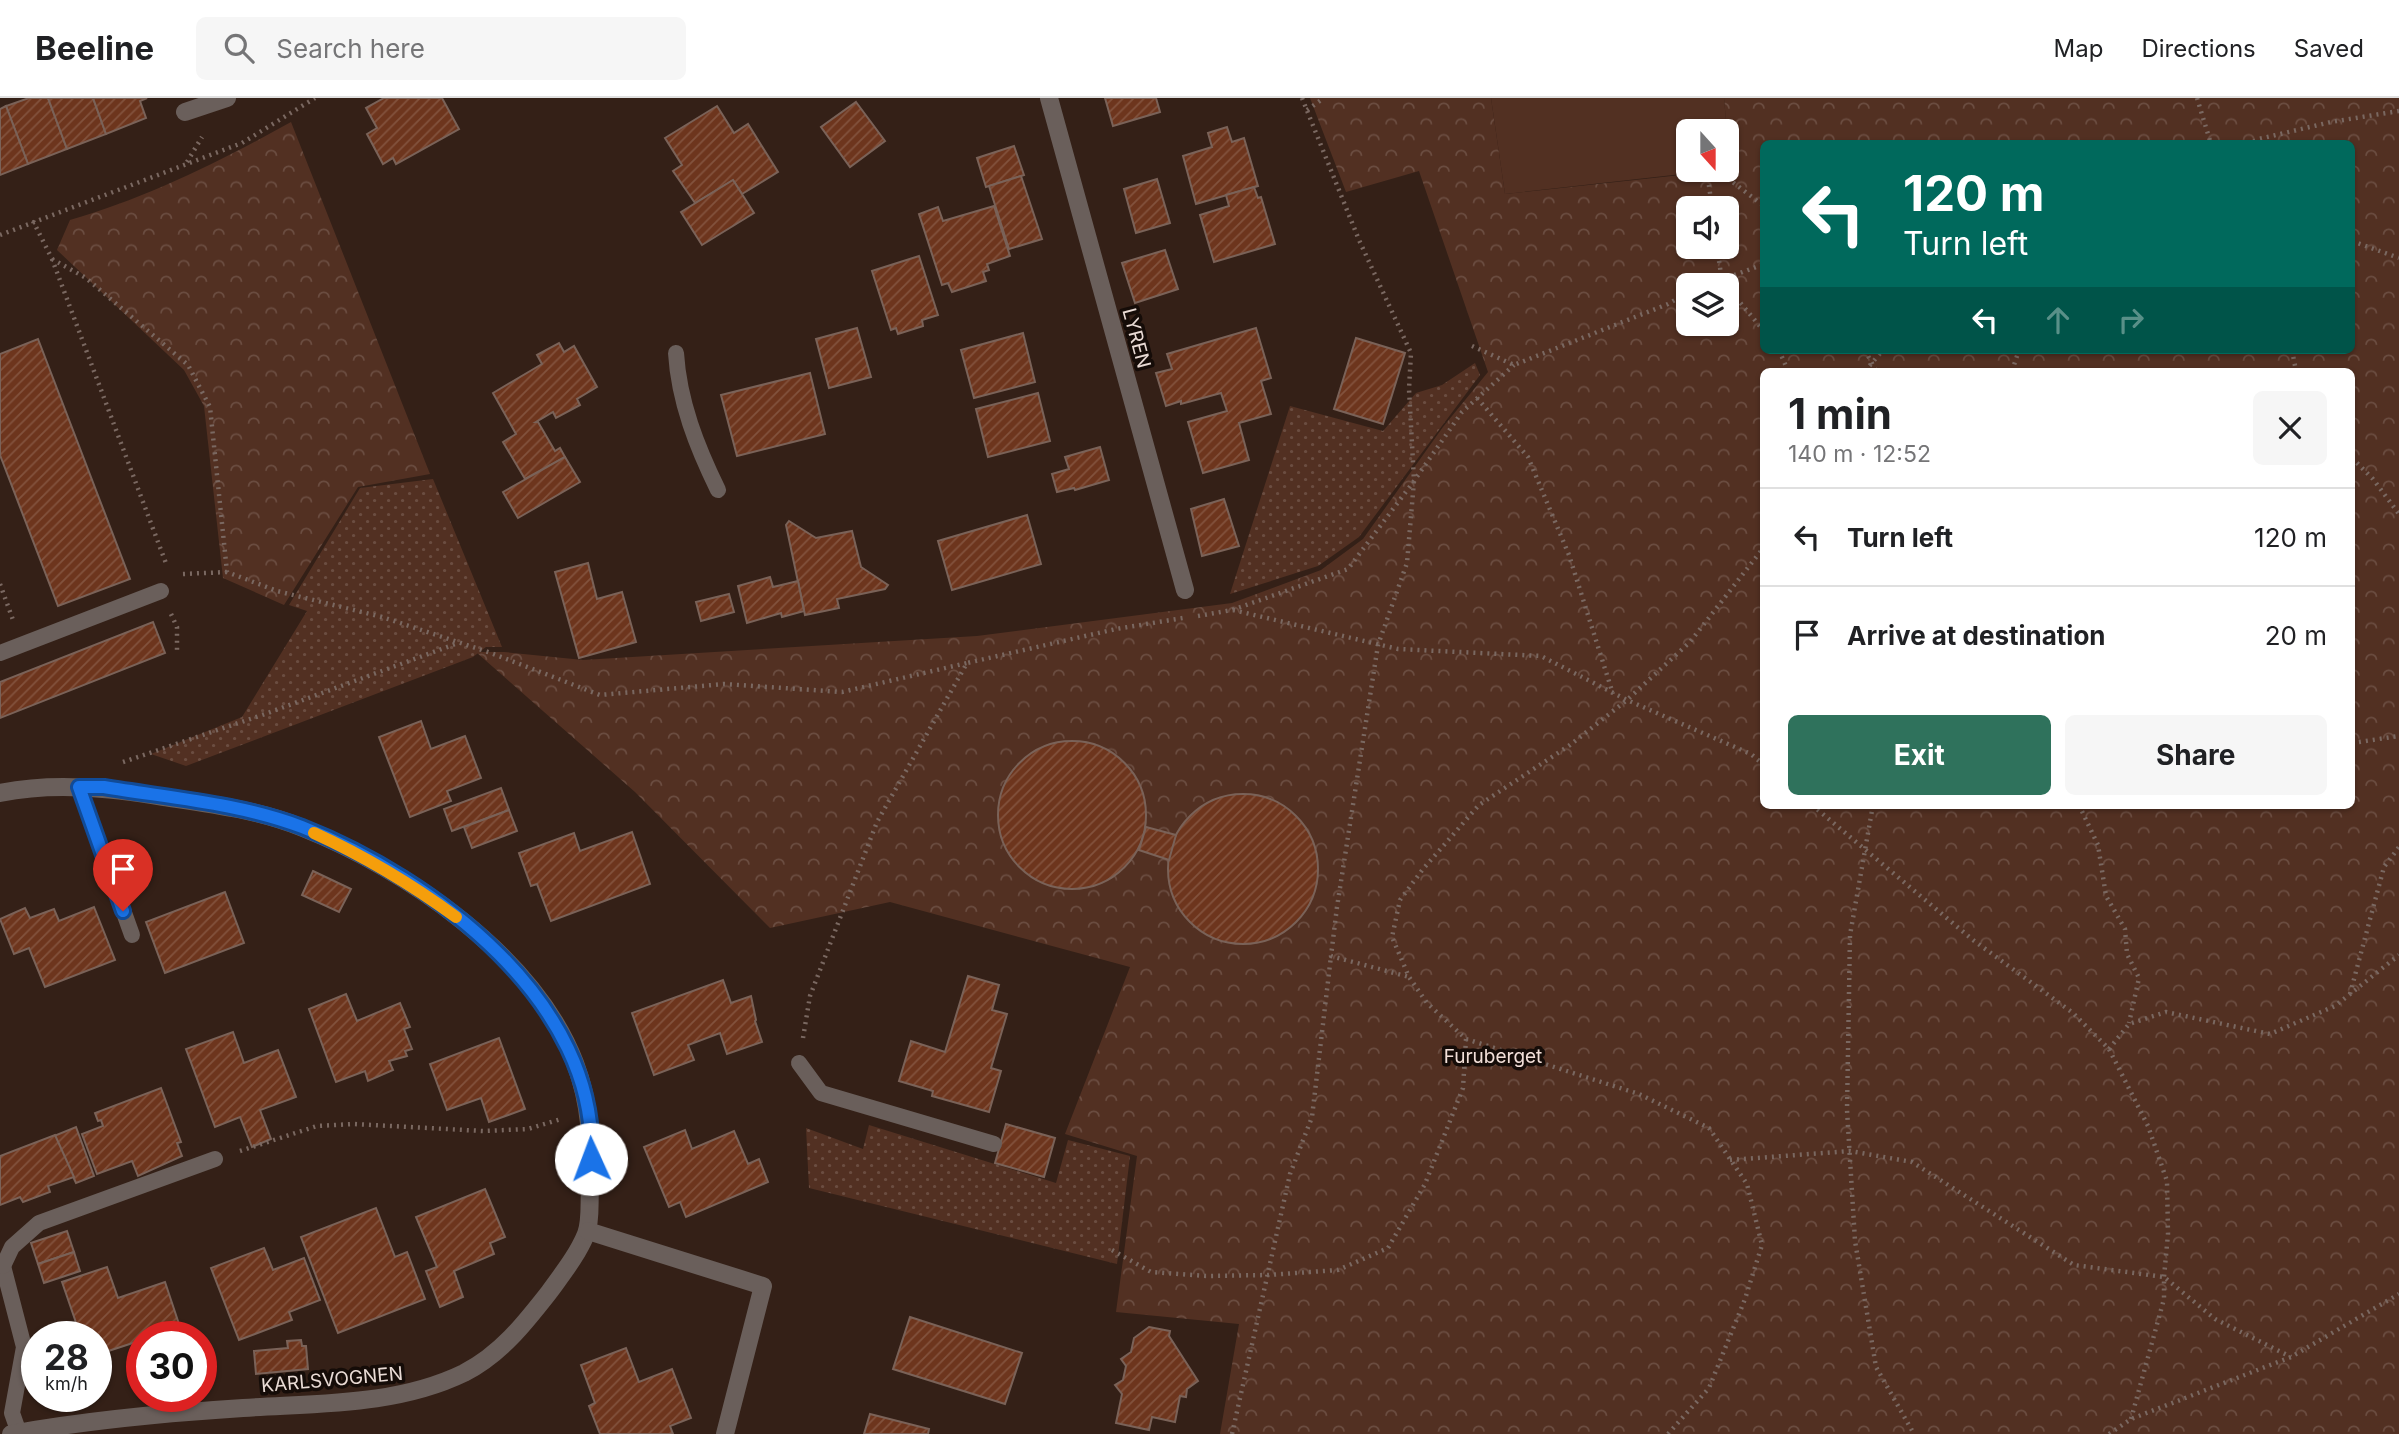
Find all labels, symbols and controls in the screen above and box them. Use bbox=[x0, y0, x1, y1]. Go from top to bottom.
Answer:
search box bbox=[196, 17, 686, 80]
text: Beeline bbox=[35, 28, 154, 68]
icon: search bbox=[220, 29, 258, 67]
text: Search here bbox=[276, 33, 425, 64]
text: Map bbox=[2054, 34, 2103, 63]
text: Directions bbox=[2141, 34, 2256, 63]
text: Saved bbox=[2294, 34, 2364, 63]
north arrow bbox=[1676, 119, 1740, 182]
map controls bbox=[1676, 119, 1739, 336]
text: 120 m bbox=[1903, 164, 2044, 223]
icon: left bbox=[1788, 168, 1879, 259]
button: sound bbox=[1676, 196, 1739, 259]
text: Turn left bbox=[1903, 224, 2028, 263]
button: layers bbox=[1676, 273, 1739, 336]
icon: left bbox=[1966, 301, 2004, 339]
icon: ahead bbox=[2039, 301, 2077, 339]
icon: right bbox=[2112, 301, 2150, 339]
street label: LYREN bbox=[1118, 306, 1156, 371]
text: 1 min bbox=[1788, 388, 1892, 439]
button: close bbox=[2253, 391, 2327, 465]
text: 140 m · 12:52 bbox=[1788, 440, 1931, 468]
icon: left bbox=[1788, 518, 1826, 556]
text: Turn left bbox=[1847, 522, 1953, 553]
text: 120 m bbox=[2254, 522, 2327, 553]
icon: arrive bbox=[1788, 616, 1826, 654]
text: Arrive at destination bbox=[1847, 620, 2106, 651]
text: 20 m bbox=[2265, 620, 2327, 651]
button: Exit bbox=[1788, 715, 2051, 795]
button: Share bbox=[2065, 715, 2327, 795]
pin bbox=[93, 839, 153, 911]
icon: arrive bbox=[104, 850, 142, 888]
park label: Furuberget bbox=[1444, 1045, 1542, 1068]
position arrow bbox=[554, 1122, 628, 1196]
speed limit sign: 30 bbox=[126, 1321, 217, 1412]
text: 28 bbox=[44, 1336, 89, 1378]
street label: KARLSVOGNEN bbox=[260, 1362, 404, 1397]
text: km/h bbox=[45, 1373, 88, 1394]

